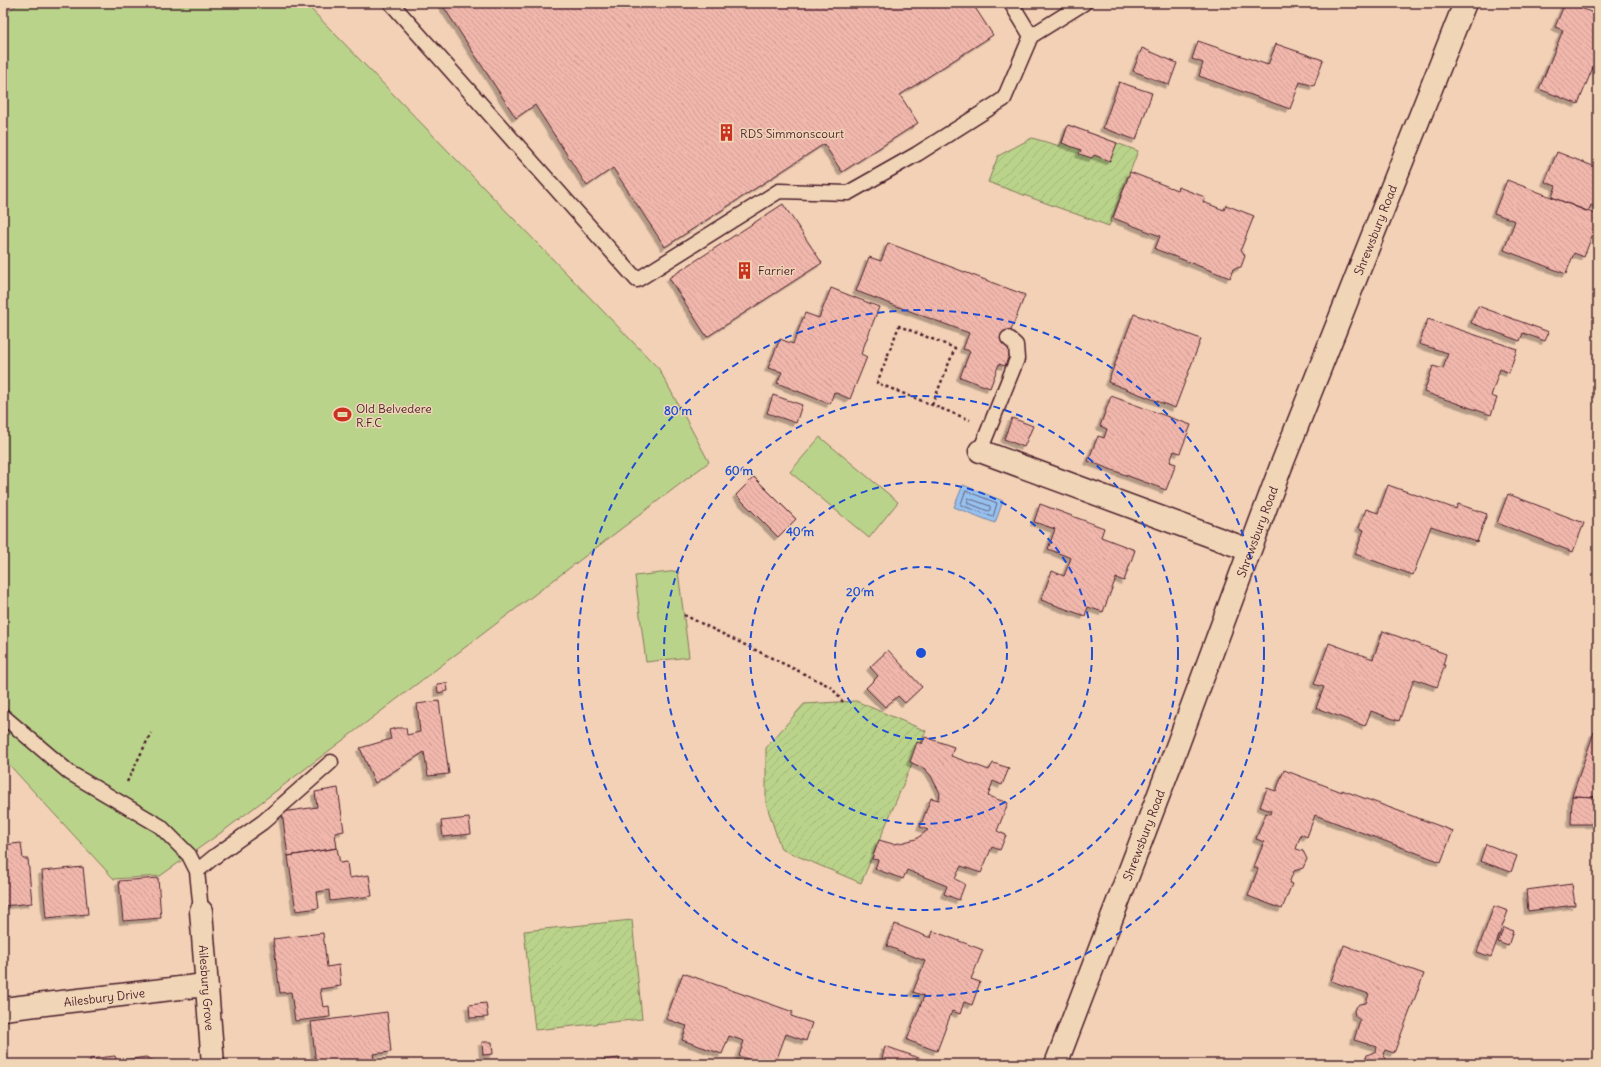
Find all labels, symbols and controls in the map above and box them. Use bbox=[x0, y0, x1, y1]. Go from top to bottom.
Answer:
building icon: RDS Simmonscourt bbox=[717, 123, 737, 143]
place label: RDS Simmonscourt bbox=[740, 126, 844, 141]
street label: Shrewsbury Road bbox=[1350, 183, 1400, 277]
building icon: Farrier bbox=[735, 260, 755, 280]
place label: Farrier bbox=[758, 263, 795, 278]
place label: Old Belvedere R.F.C bbox=[356, 401, 432, 430]
text: 80 m bbox=[664, 403, 693, 418]
sports icon: Old Belvedere R.F.C bbox=[333, 405, 353, 425]
text: 60 m bbox=[725, 463, 754, 478]
street label: Shrewsbury Road bbox=[1233, 484, 1280, 579]
text: 40 m bbox=[786, 524, 815, 539]
text: 20 m bbox=[846, 584, 874, 599]
centre of rings bbox=[914, 646, 928, 660]
street label: Shrewsbury Road bbox=[1119, 788, 1167, 883]
street label: Ailesbury Grove bbox=[196, 944, 218, 1031]
street label: Ailesbury Drive bbox=[63, 985, 146, 1009]

